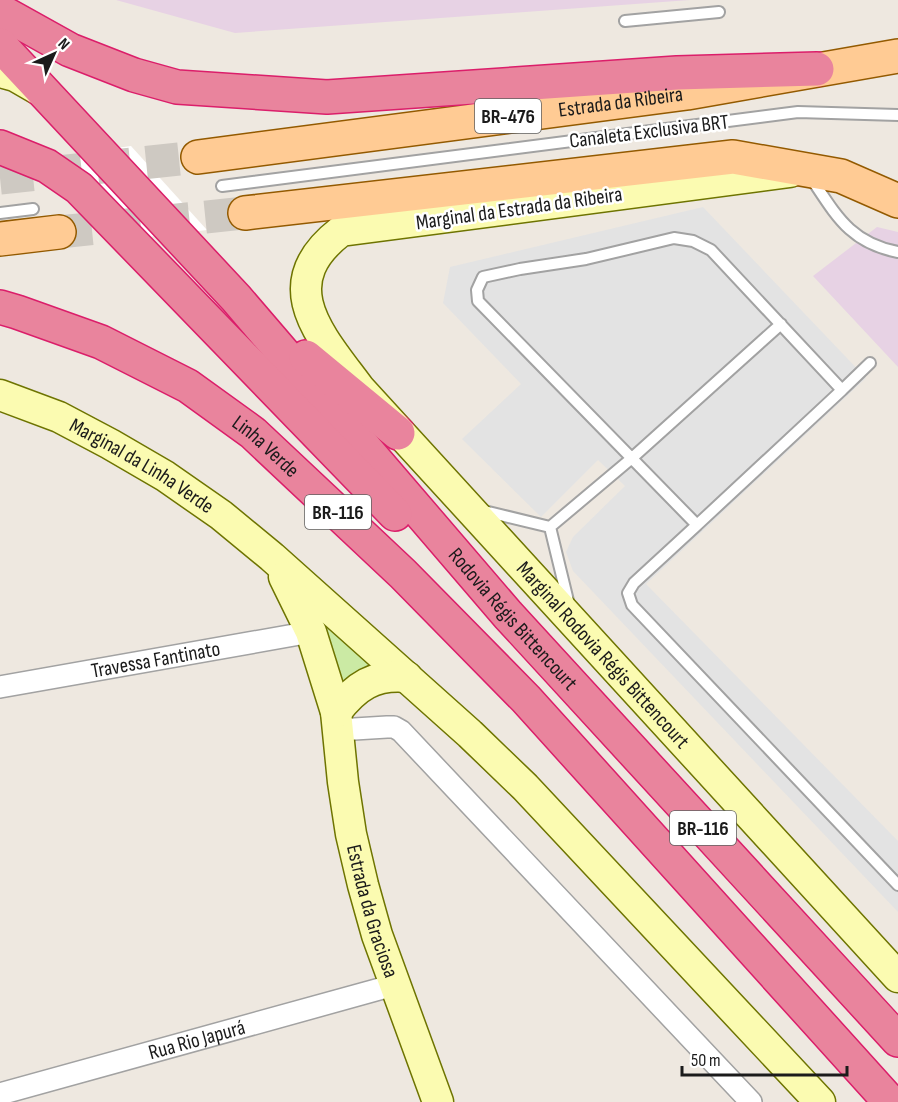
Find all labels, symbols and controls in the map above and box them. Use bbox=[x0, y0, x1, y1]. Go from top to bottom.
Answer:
north arrow bbox=[24, 24, 84, 84]
text: N bbox=[54, 35, 73, 54]
street label: Estrada da Ribeira bbox=[557, 82, 684, 123]
road number: BR-476 bbox=[475, 99, 541, 133]
street label: Canaleta Exclusiva BRT bbox=[568, 109, 731, 154]
street label: Marginal da Estrada da Ribeira bbox=[414, 182, 624, 235]
street label: Linha Verde bbox=[227, 410, 304, 483]
street label: Marginal da Linha Verde bbox=[65, 413, 218, 519]
road number: BR-116 bbox=[305, 495, 371, 529]
street label: Rodovia Régis Bittencourt bbox=[443, 543, 583, 695]
street label: Marginal Rodovia Régis Bittencourt bbox=[511, 557, 695, 754]
street label: Travessa Fantinato bbox=[89, 636, 222, 684]
road number: BR-116 bbox=[670, 811, 736, 845]
street label: Estrada da Graciosa bbox=[341, 842, 404, 981]
street label: Rua Rio Japurá bbox=[146, 1015, 248, 1065]
scale bar bbox=[682, 1039, 847, 1077]
text: 50 m bbox=[691, 1050, 721, 1071]

